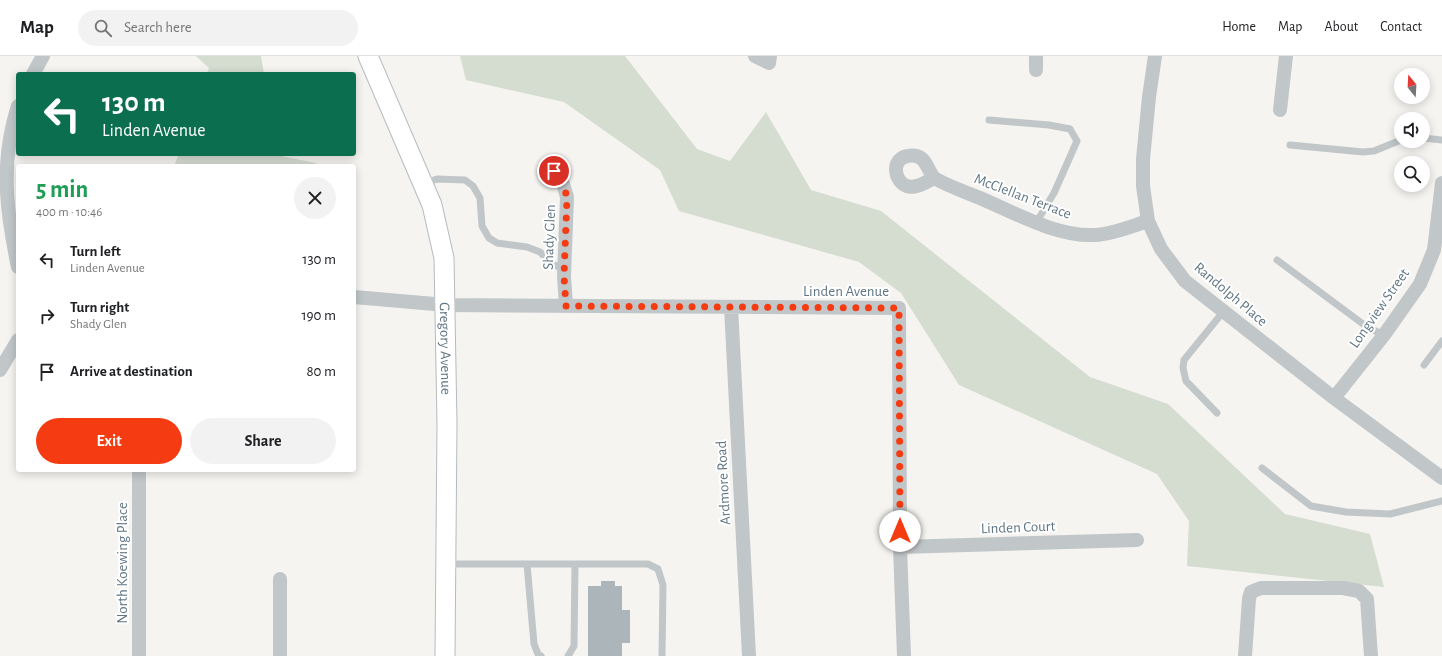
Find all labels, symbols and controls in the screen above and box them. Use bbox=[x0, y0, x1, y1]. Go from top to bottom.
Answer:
search box bbox=[78, 10, 358, 46]
icon: search bbox=[92, 17, 114, 39]
text: Map bbox=[20, 18, 54, 37]
text: Search here bbox=[124, 20, 192, 35]
text: Home bbox=[1222, 20, 1256, 34]
text: Map bbox=[1278, 20, 1302, 34]
text: About bbox=[1324, 20, 1358, 34]
text: Contact bbox=[1380, 20, 1422, 34]
north arrow bbox=[1394, 68, 1430, 104]
map controls bbox=[1394, 68, 1430, 192]
icon: left bbox=[36, 88, 88, 140]
text: 130 m bbox=[102, 89, 166, 117]
button: sound bbox=[1394, 112, 1430, 148]
text: Linden Avenue bbox=[102, 122, 205, 140]
pin bbox=[537, 154, 571, 188]
button: search bbox=[1394, 156, 1430, 192]
icon: arrive bbox=[543, 160, 565, 182]
street label: McClellan Terrace bbox=[972, 171, 1073, 222]
button: close bbox=[294, 177, 336, 219]
text: 5 min bbox=[36, 178, 88, 202]
street label: Shady Glen bbox=[541, 204, 558, 270]
text: 400 m · 10:46 bbox=[36, 206, 102, 219]
text: Turn left bbox=[70, 244, 121, 259]
icon: left bbox=[36, 249, 58, 271]
text: 130 m bbox=[302, 252, 336, 267]
street label: Randolph Place bbox=[1191, 260, 1270, 329]
text: Linden Avenue bbox=[70, 262, 145, 275]
street label: Longview Street bbox=[1347, 266, 1412, 351]
street label: Linden Avenue bbox=[803, 284, 889, 299]
text: Turn right bbox=[70, 300, 129, 315]
street label: Gregory Avenue bbox=[437, 302, 453, 395]
icon: right bbox=[36, 305, 58, 327]
text: 190 m bbox=[301, 308, 336, 323]
text: Shady Glen bbox=[70, 318, 127, 331]
icon: arrive bbox=[36, 361, 58, 383]
text: Arrive at destination bbox=[70, 364, 193, 379]
text: 80 m bbox=[306, 364, 336, 379]
button: Exit bbox=[36, 418, 182, 464]
button: Share bbox=[190, 418, 336, 464]
street label: Ardmore Road bbox=[714, 440, 733, 526]
street label: North Koewing Place bbox=[115, 502, 130, 624]
position arrow bbox=[879, 510, 921, 552]
street label: Linden Court bbox=[981, 519, 1056, 536]

